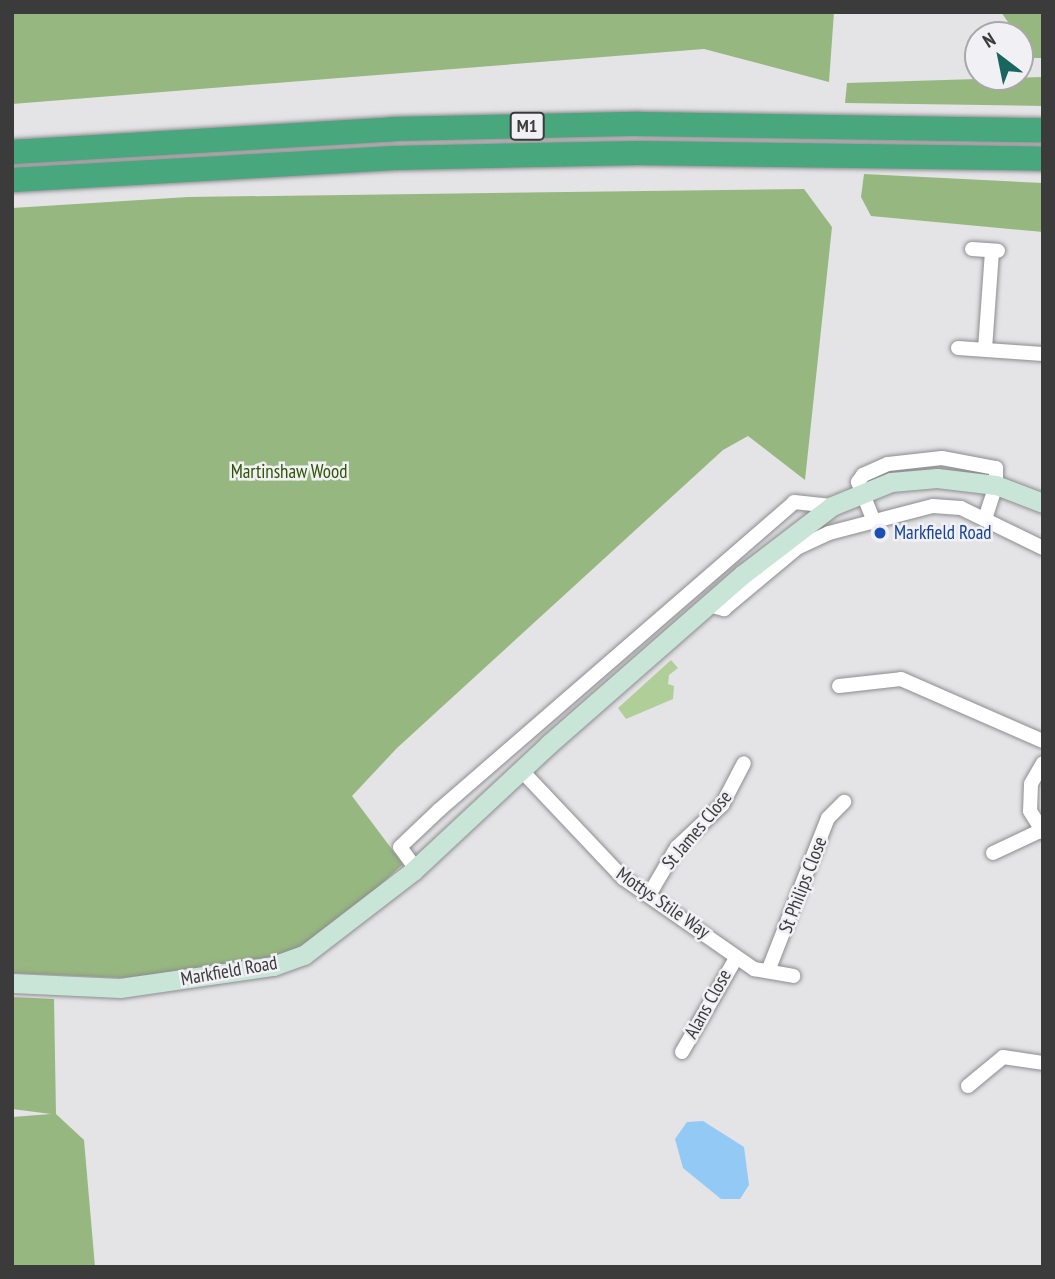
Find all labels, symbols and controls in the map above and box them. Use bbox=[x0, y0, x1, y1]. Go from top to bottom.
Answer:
north arrow bbox=[964, 21, 1034, 91]
text: N bbox=[978, 27, 1000, 53]
road number: M1 bbox=[510, 112, 544, 140]
park label: Martinshaw Wood bbox=[230, 461, 348, 483]
place label: Markfield Road bbox=[894, 522, 992, 544]
marker: Markfield Road bbox=[872, 525, 888, 541]
street label: St James Close bbox=[657, 786, 737, 874]
street label: St Philips Close bbox=[774, 834, 832, 936]
street label: Mottys Stile Way bbox=[612, 862, 714, 944]
street label: Markfield Road bbox=[179, 951, 279, 991]
street label: Alans Close bbox=[680, 965, 736, 1043]

